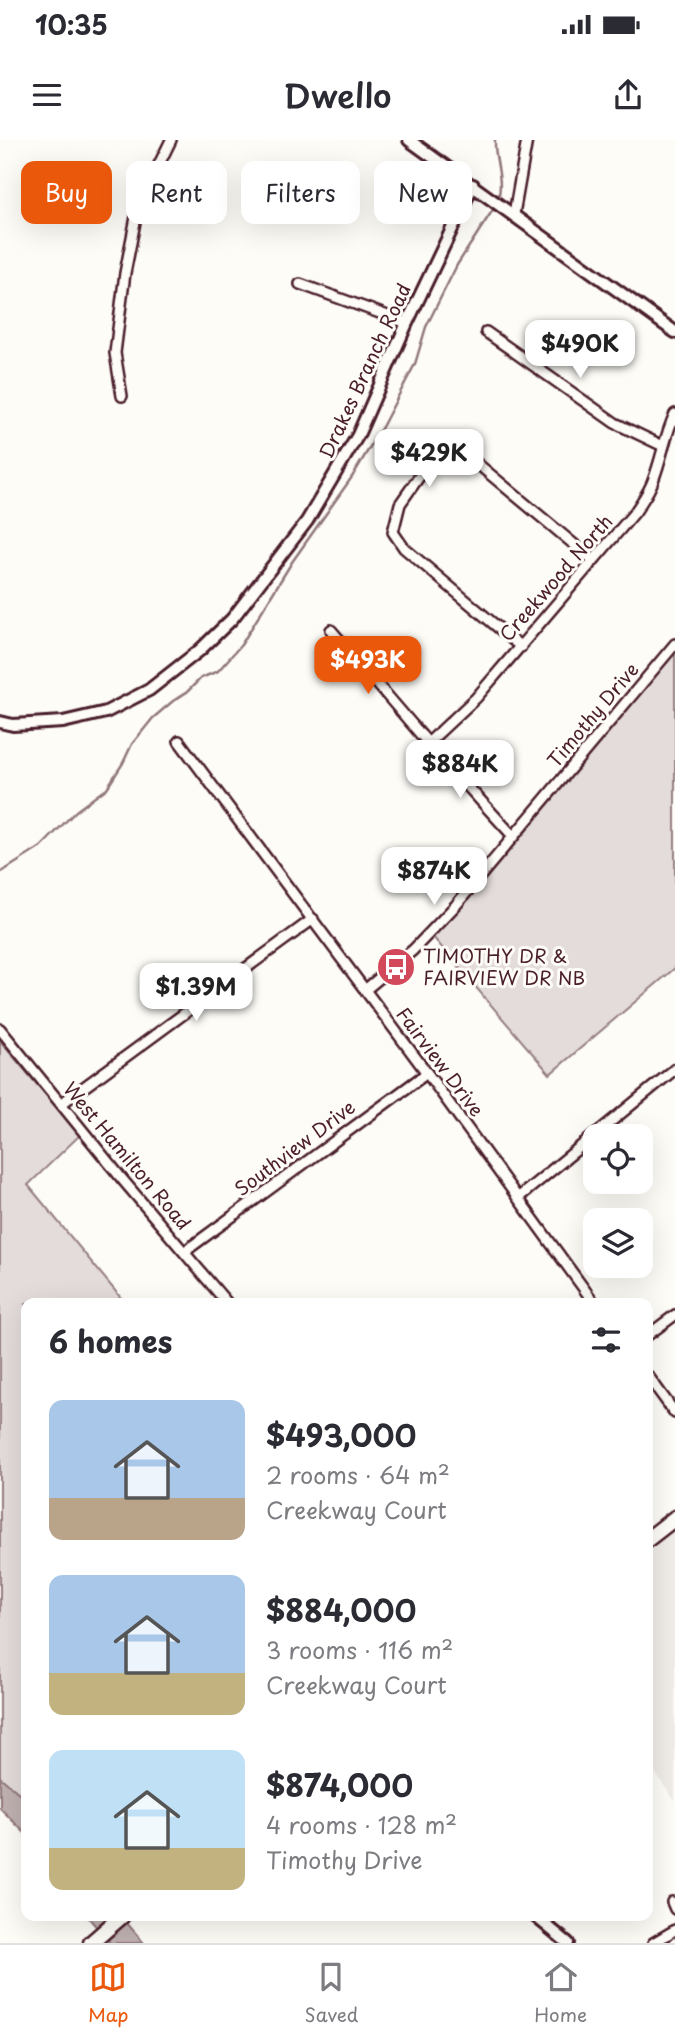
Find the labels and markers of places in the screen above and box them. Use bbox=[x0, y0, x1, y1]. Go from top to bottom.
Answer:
pin: $490K bbox=[531, 320, 629, 380]
pin: $429K bbox=[380, 430, 478, 489]
pin: $493K bbox=[319, 636, 417, 696]
pin: $884K bbox=[411, 740, 509, 800]
pin: $874K bbox=[385, 848, 483, 907]
place label: TIMOTHY DR & FAIRVIEW DR NB bbox=[423, 941, 585, 991]
bus stop icon: TIMOTHY DR & FAIRVIEW DR NB bbox=[375, 946, 417, 988]
pin: $1.39M bbox=[139, 964, 253, 1023]

